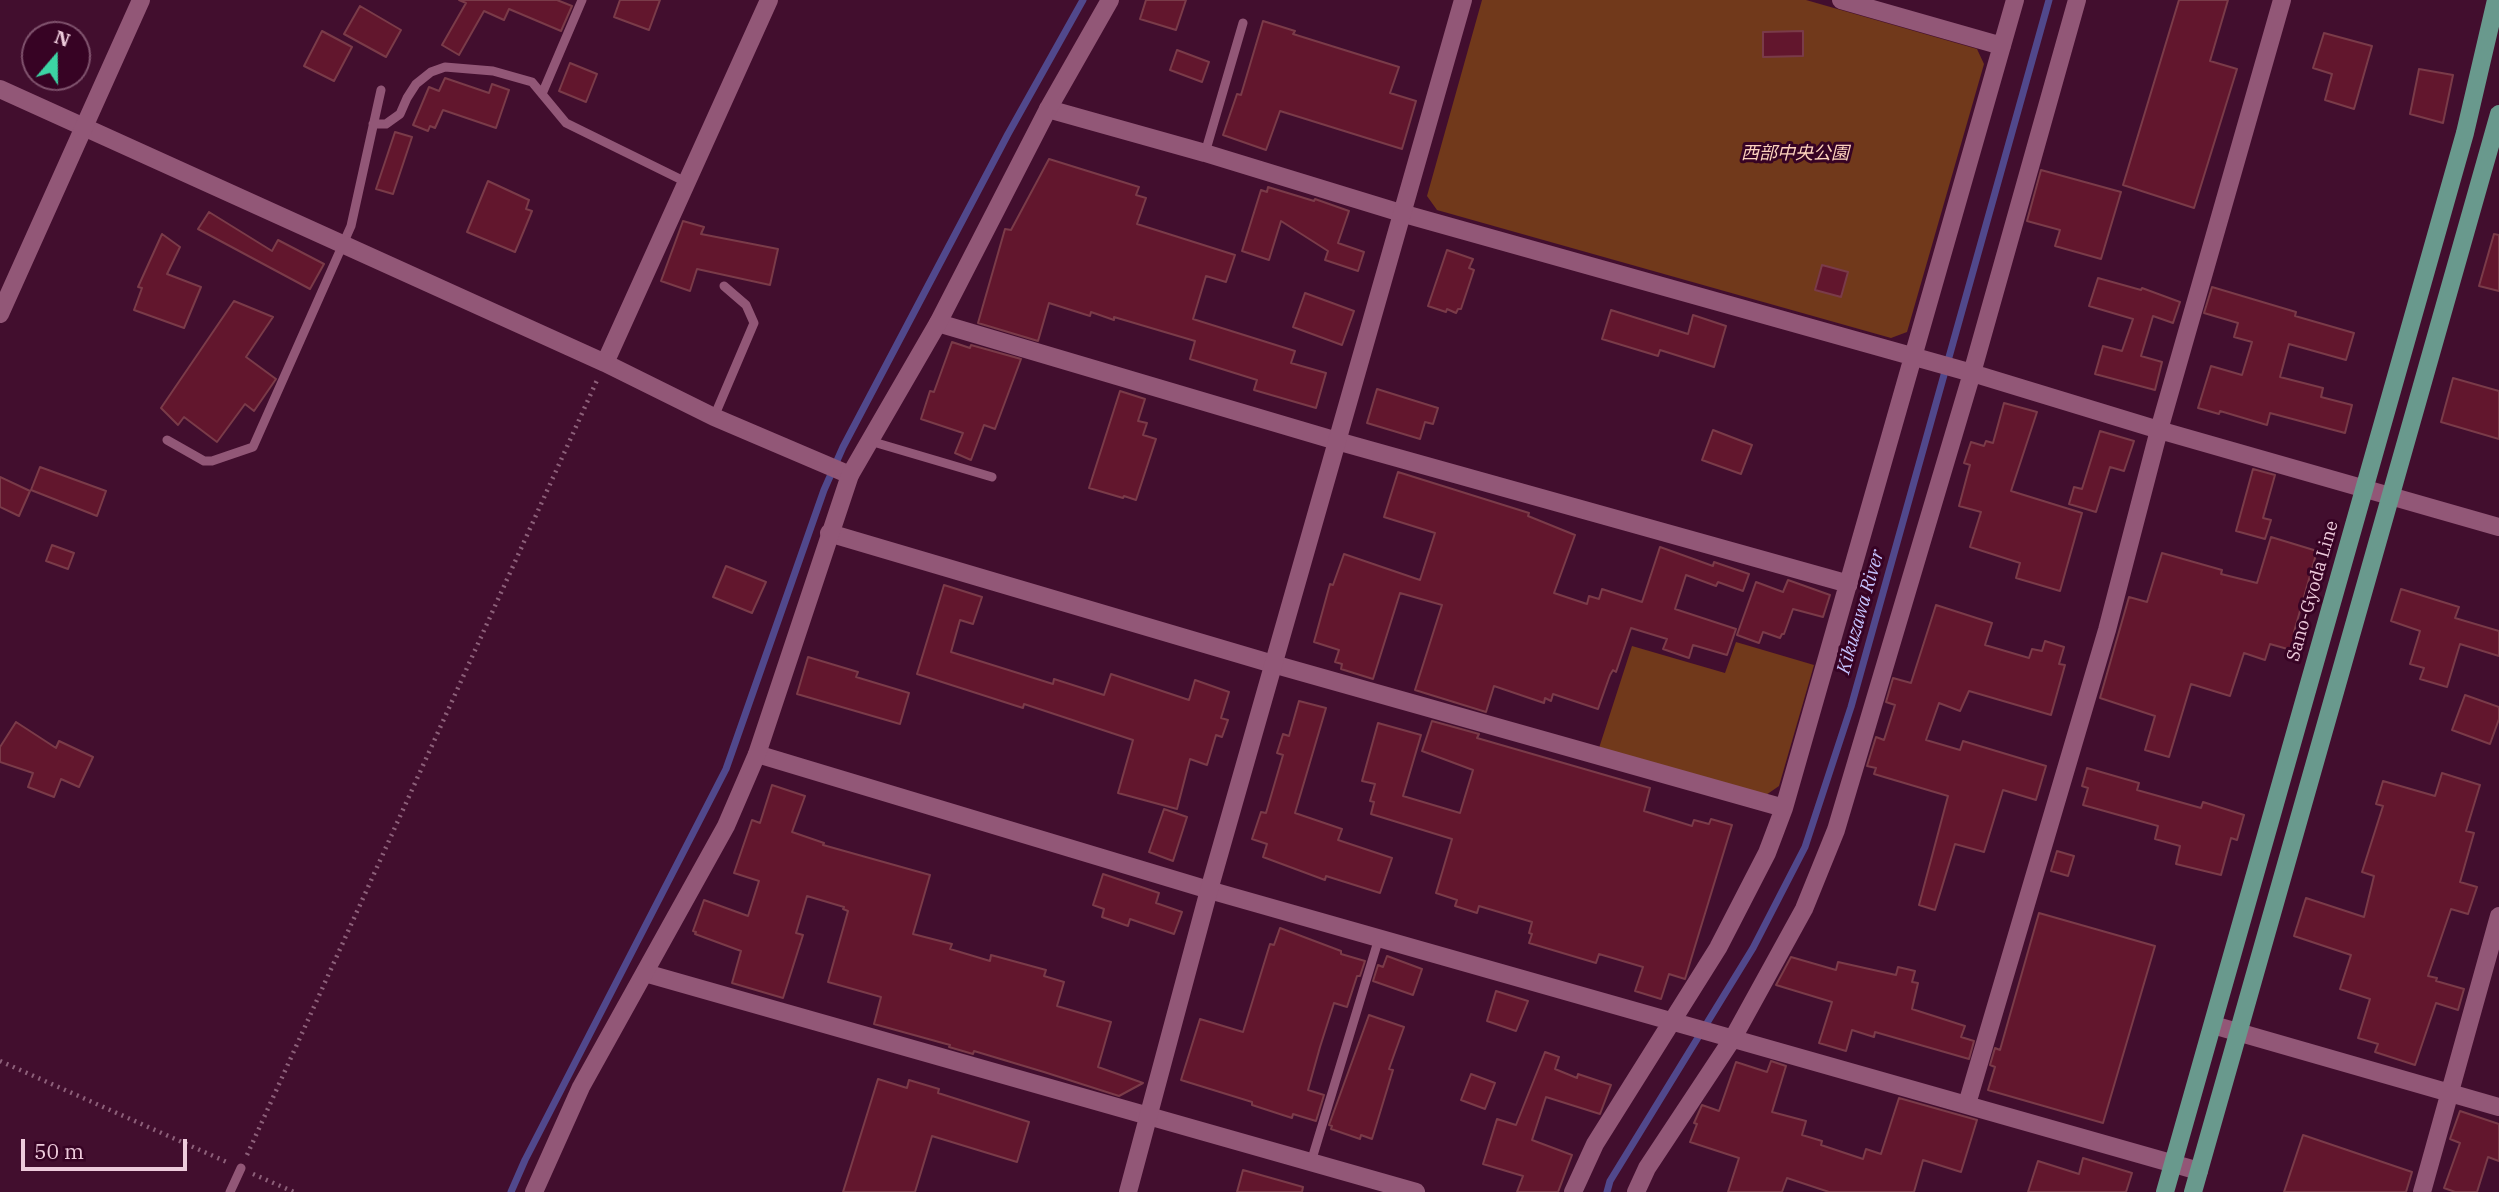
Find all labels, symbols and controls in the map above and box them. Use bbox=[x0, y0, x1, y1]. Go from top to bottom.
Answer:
north arrow bbox=[21, 21, 91, 91]
text: N bbox=[51, 24, 74, 52]
park label: 西部中央公園 bbox=[1741, 143, 1849, 165]
street label: Sano-Gyoda Line bbox=[2283, 518, 2343, 664]
water label: Kikuzawa River bbox=[1832, 547, 1890, 677]
scale bar bbox=[24, 1126, 191, 1170]
text: 50 m bbox=[34, 1137, 84, 1165]

